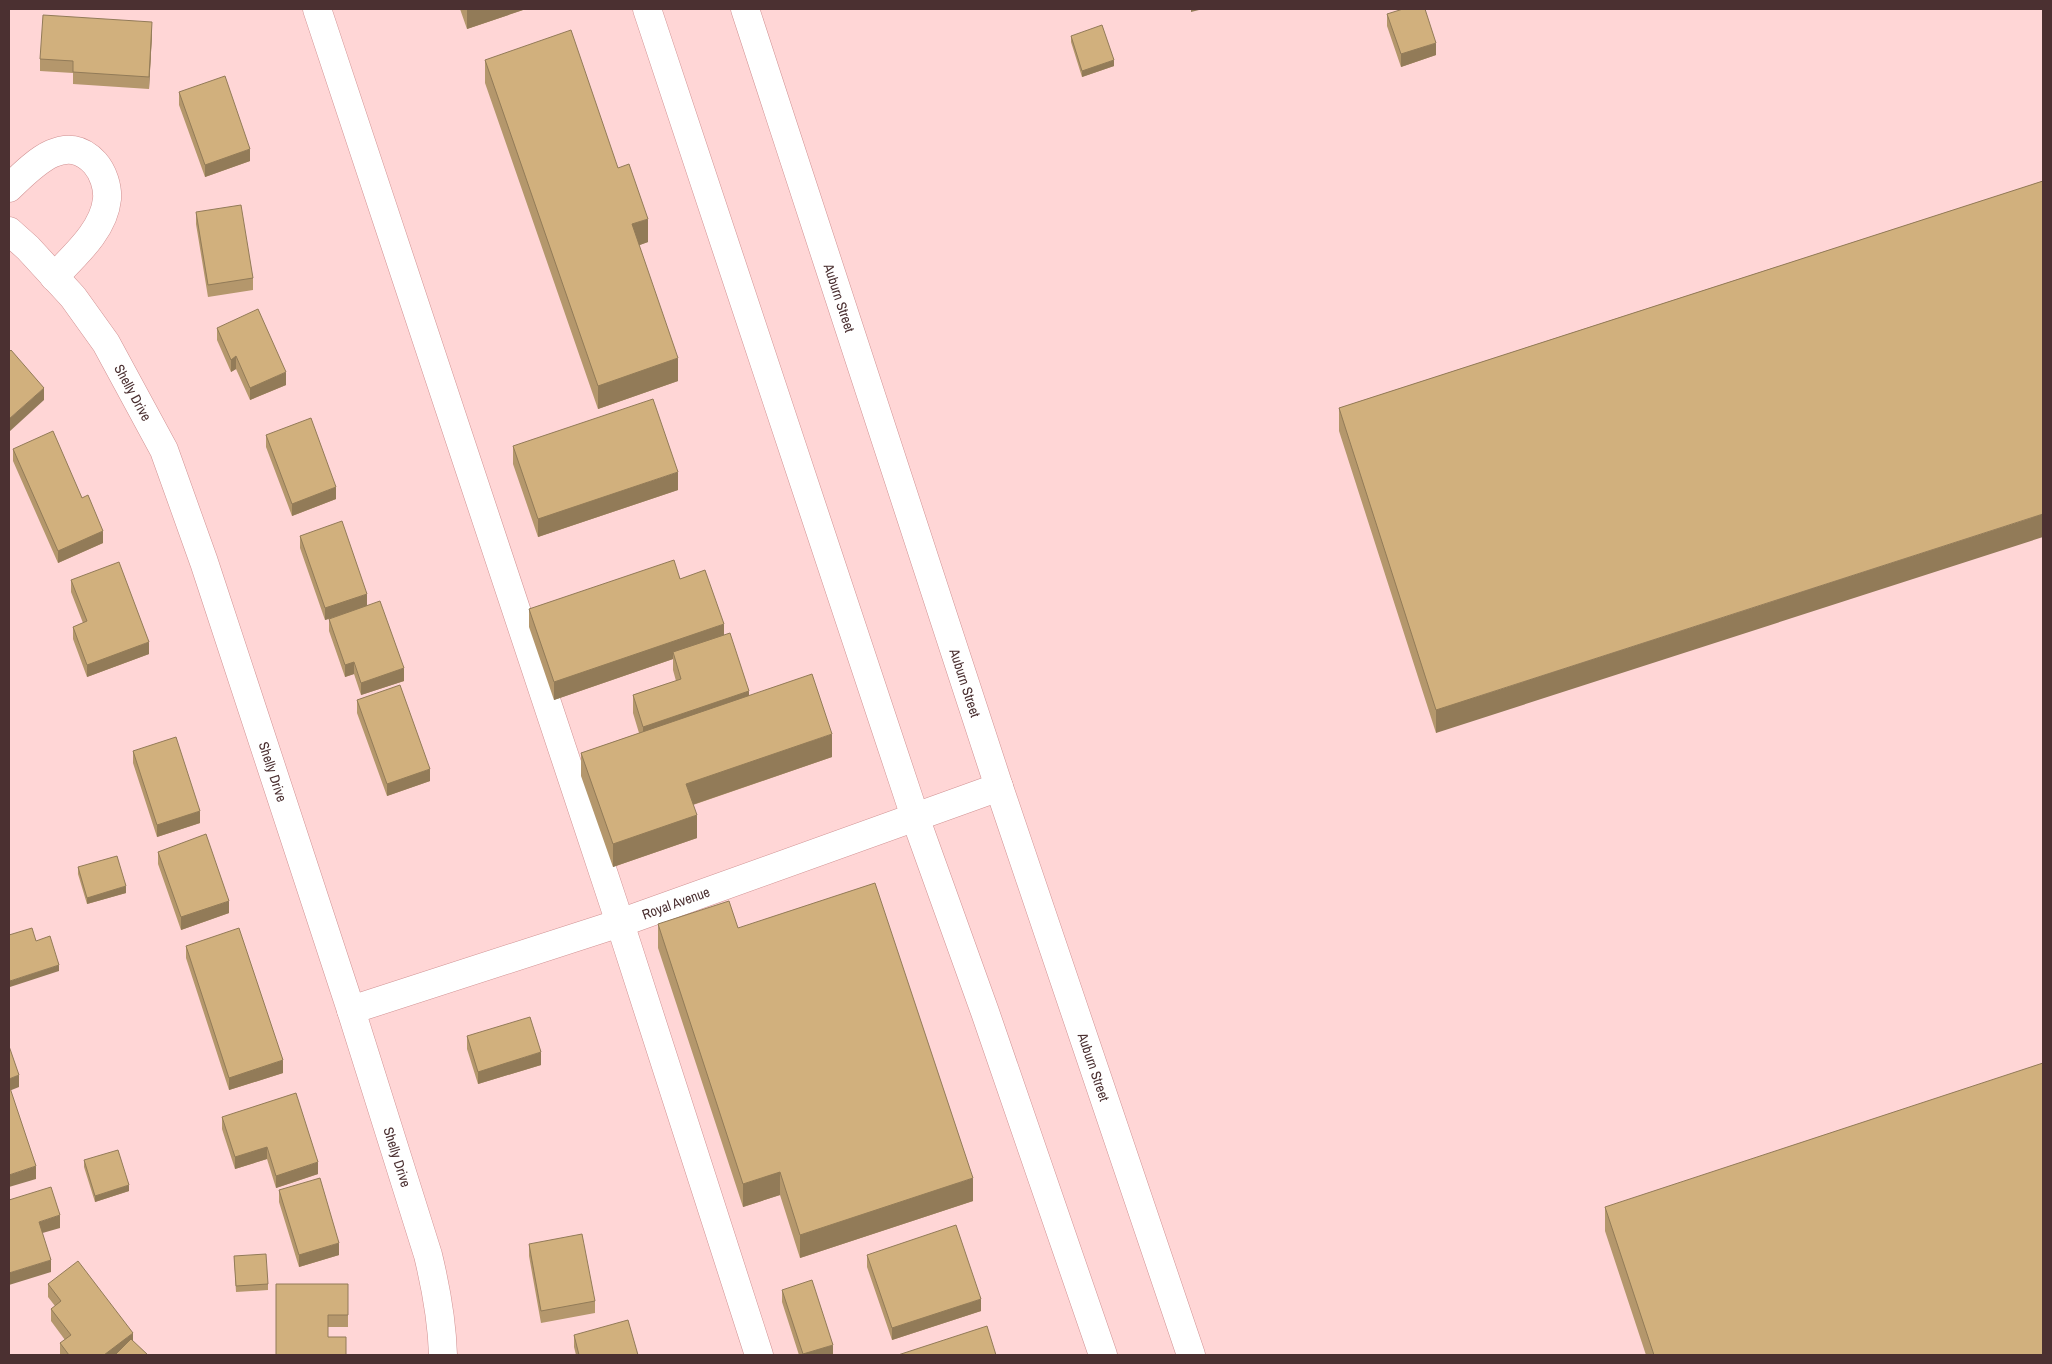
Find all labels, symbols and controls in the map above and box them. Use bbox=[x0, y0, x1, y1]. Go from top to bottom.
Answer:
street label: Auburn Street bbox=[819, 261, 859, 335]
street label: Shelly Drive bbox=[110, 361, 156, 424]
street label: Auburn Street bbox=[945, 646, 985, 720]
street label: Shelly Drive bbox=[255, 739, 291, 804]
street label: Royal Avenue bbox=[639, 883, 712, 923]
street label: Auburn Street bbox=[1073, 1030, 1114, 1104]
street label: Shelly Drive bbox=[379, 1125, 415, 1189]

